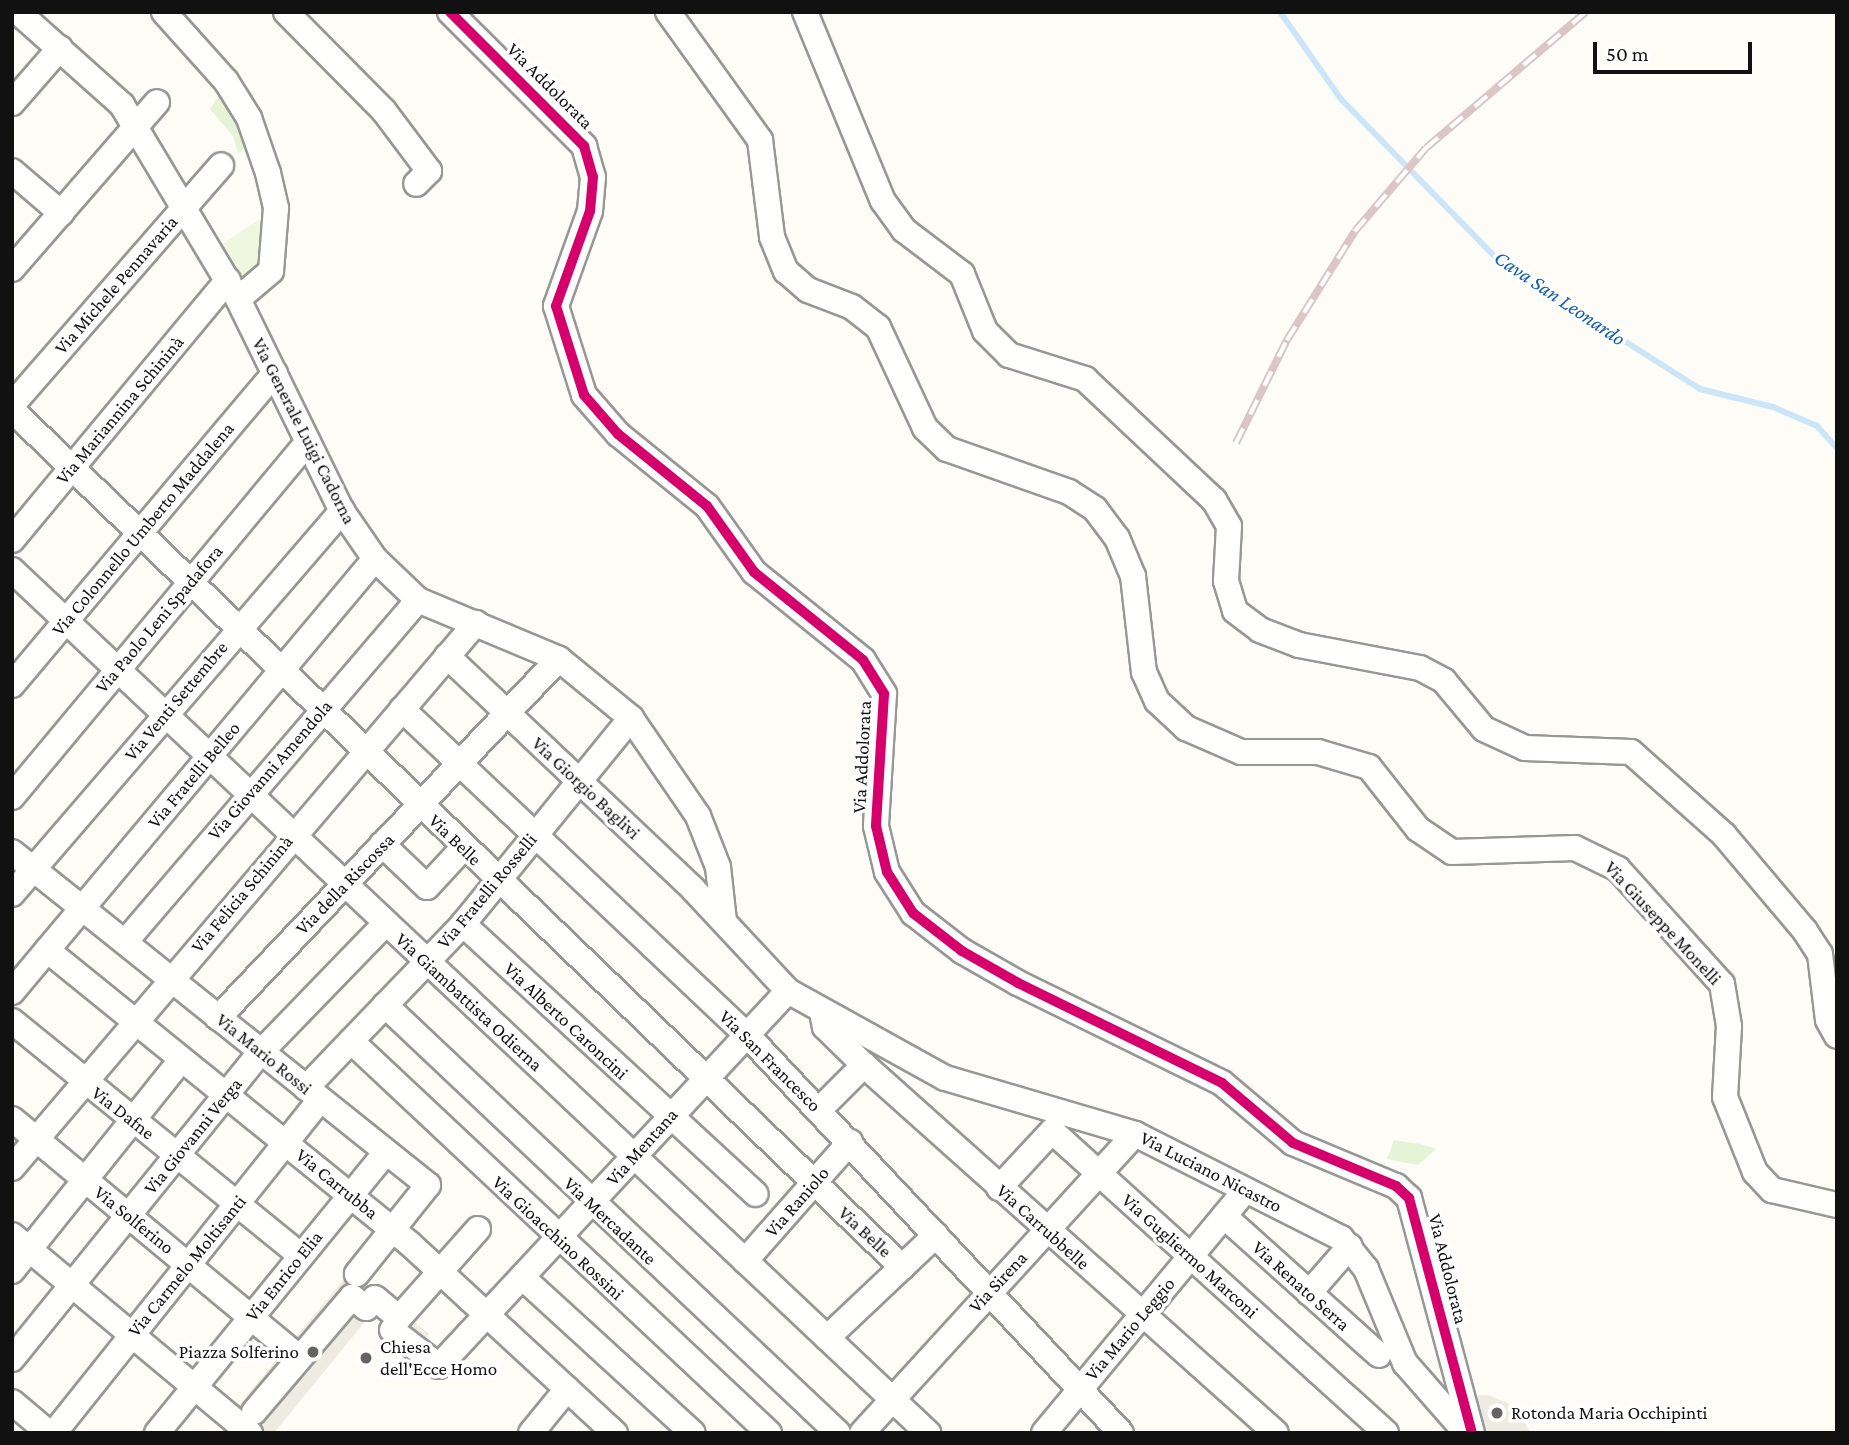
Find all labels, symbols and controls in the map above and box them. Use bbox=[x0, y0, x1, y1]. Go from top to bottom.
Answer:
scale bar bbox=[1597, 28, 1756, 72]
street label: Via Addolorata bbox=[502, 38, 598, 134]
text: 50 m bbox=[1606, 42, 1649, 66]
street label: Via Michele Pennavaria bbox=[50, 211, 182, 359]
water label: Cava San Leonardo bbox=[1490, 245, 1630, 351]
street label: Via Mariannina Schininà bbox=[51, 331, 189, 489]
street label: Via Generale Luigi Cadorna bbox=[247, 334, 361, 528]
street label: Via Colonnello Umberto Maddalena bbox=[47, 418, 239, 640]
street label: Via Paolo Leni Spadafora bbox=[90, 540, 228, 698]
street label: Via Venti Settembre bbox=[119, 637, 233, 765]
street label: Via Giovanni Amendola bbox=[203, 695, 337, 845]
street label: Via Addolorata bbox=[848, 700, 876, 814]
street label: Via Fratelli Belleo bbox=[143, 717, 245, 833]
street label: Via Giorgio Baglivi bbox=[527, 732, 645, 844]
street label: Via Belle bbox=[424, 809, 486, 871]
street label: Via della Riscossa bbox=[291, 828, 399, 940]
street label: Via Fratelli Rosselli bbox=[432, 829, 542, 953]
street label: Via Felicia Schininà bbox=[186, 831, 298, 957]
street label: Via Giuseppe Monelli bbox=[1600, 856, 1726, 990]
street label: Via Giambattista Odierna bbox=[391, 928, 547, 1076]
street label: Via Alberto Caroncini bbox=[499, 958, 633, 1084]
street label: Via San Francesco bbox=[714, 1005, 826, 1117]
street label: Via Mario Rossi bbox=[211, 1008, 317, 1100]
street label: Via Giovanni Verga bbox=[139, 1073, 247, 1199]
street label: Via Dafne bbox=[87, 1081, 159, 1145]
street label: Via Mentana bbox=[601, 1104, 683, 1190]
street label: Via Luciano Nicastro bbox=[1136, 1126, 1286, 1218]
street label: Via Carrubba bbox=[291, 1144, 383, 1224]
street label: Via Raniolo bbox=[760, 1162, 834, 1242]
street label: Via Gioacchino Rossini bbox=[487, 1171, 629, 1305]
street label: Via Mercadante bbox=[559, 1172, 661, 1270]
street label: Via Carrubbelle bbox=[992, 1179, 1094, 1275]
street label: Via Solferino bbox=[89, 1181, 179, 1259]
street label: Via Gugliermo Marconi bbox=[1117, 1189, 1263, 1323]
street label: Via Carmelo Moltisanti bbox=[123, 1191, 251, 1341]
street label: Via Belle bbox=[833, 1202, 897, 1262]
street label: Via Addolorata bbox=[1423, 1212, 1473, 1326]
street label: Via Enrico Elia bbox=[241, 1226, 327, 1326]
street label: Via Renato Serra bbox=[1247, 1236, 1355, 1336]
street label: Via Sirena bbox=[964, 1247, 1032, 1317]
street label: Via Mario Leggio bbox=[1080, 1273, 1180, 1385]
place label: Chiesa dell'Ecce Homo bbox=[380, 1336, 497, 1380]
place label: Piazza Solferino bbox=[179, 1341, 299, 1363]
marker: Piazza Solferino bbox=[305, 1344, 321, 1360]
marker: Chiesa dell'Ecce Homo bbox=[358, 1350, 374, 1366]
place label: Rotonda Maria Occhipinti bbox=[1511, 1402, 1707, 1424]
marker: Rotonda Maria Occhipinti bbox=[1489, 1405, 1505, 1421]

